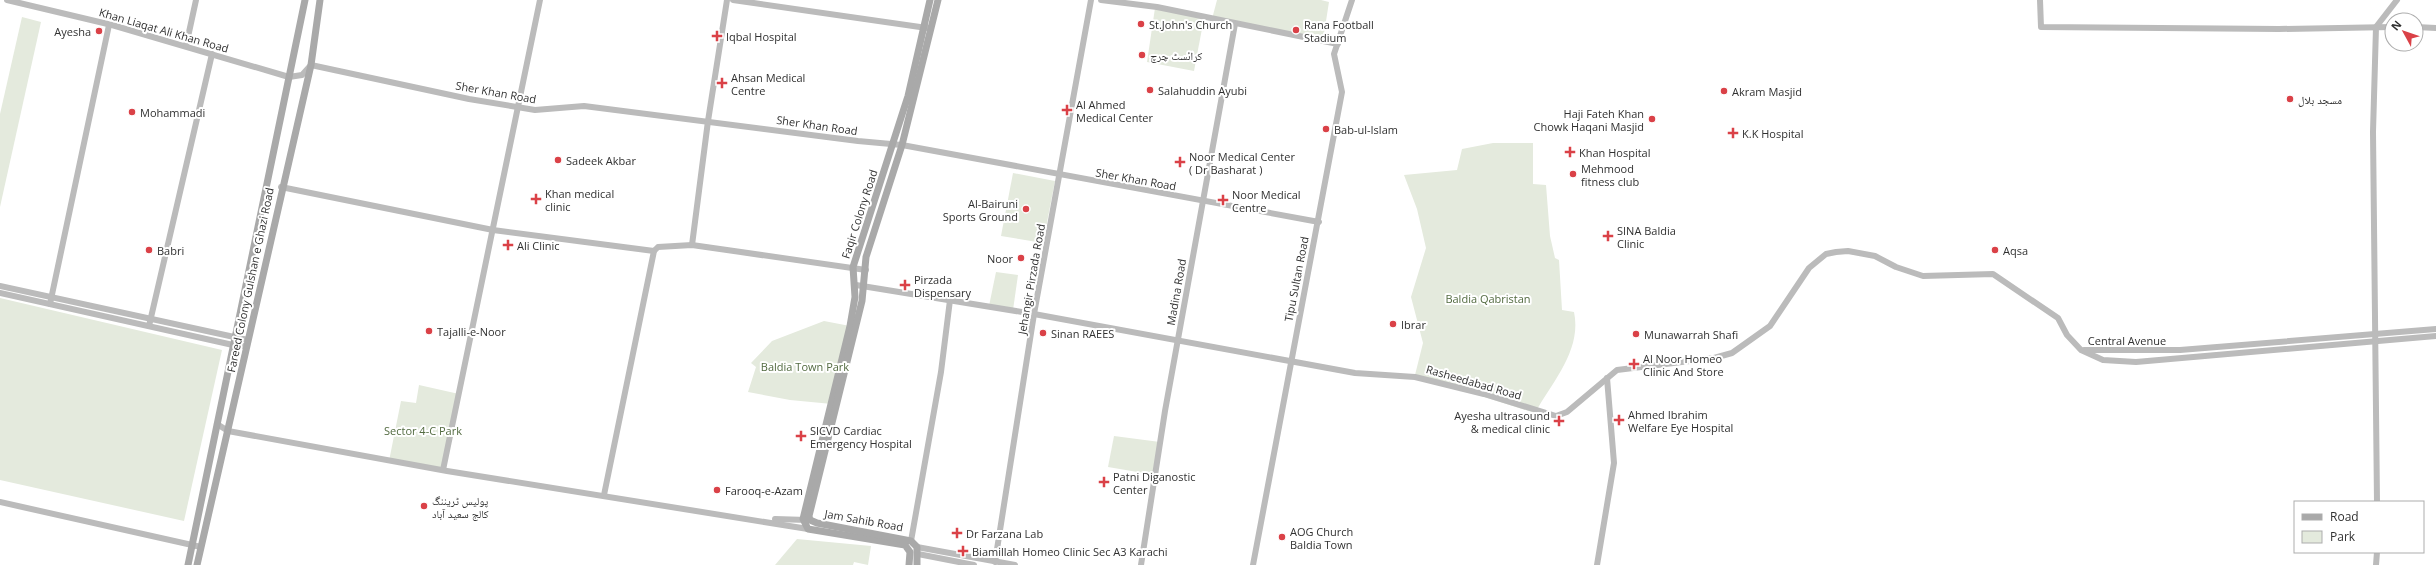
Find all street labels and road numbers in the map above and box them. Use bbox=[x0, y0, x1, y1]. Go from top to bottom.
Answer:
street label: Khan Liaqat Ali Khan Road bbox=[97, 4, 231, 56]
street label: Sher Khan Road bbox=[454, 78, 538, 106]
street label: Sher Khan Road bbox=[775, 112, 859, 138]
street label: Sher Khan Road bbox=[1094, 165, 1178, 193]
street label: Faqir Colony Road bbox=[838, 167, 880, 261]
street label: Fareed Colony Gulshan e Ghazi Road bbox=[223, 186, 277, 374]
street label: Jehangir Pirzada Road bbox=[1014, 223, 1048, 336]
street label: Tipu Sultan Road bbox=[1280, 235, 1312, 323]
street label: Madina Road bbox=[1163, 257, 1189, 327]
street label: Central Avenue bbox=[2088, 333, 2166, 348]
street label: Rasheedabad Road bbox=[1424, 361, 1524, 403]
street label: Jam Sahib Road bbox=[823, 506, 905, 534]

